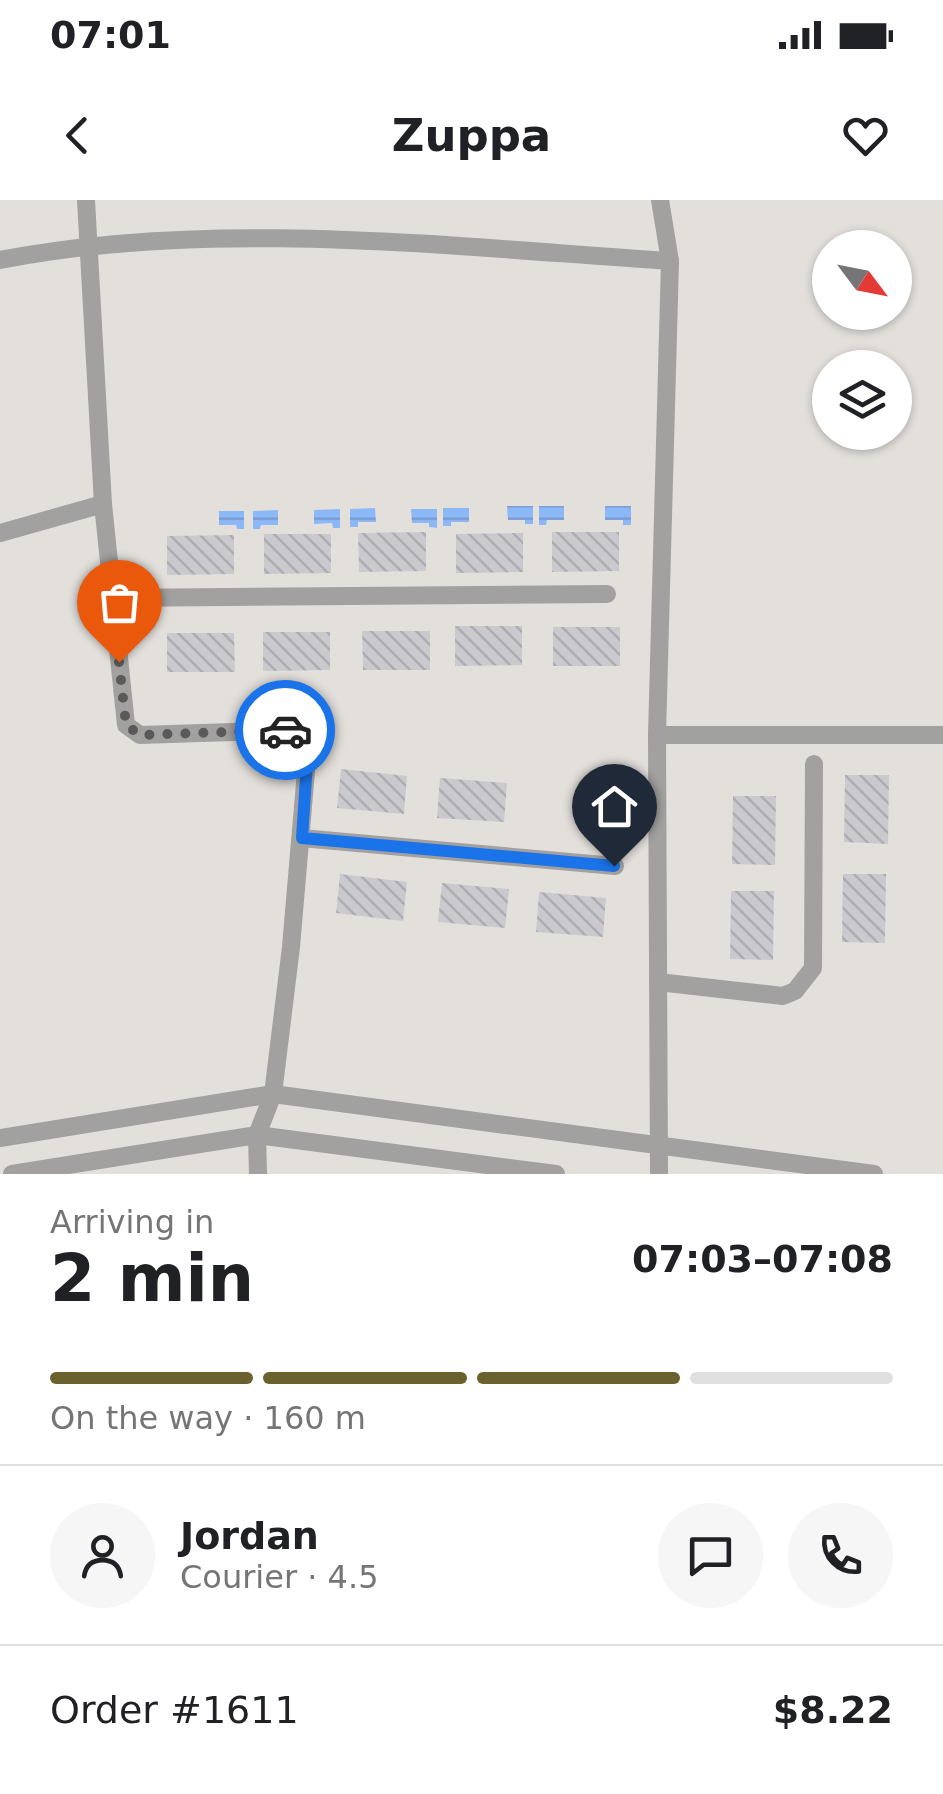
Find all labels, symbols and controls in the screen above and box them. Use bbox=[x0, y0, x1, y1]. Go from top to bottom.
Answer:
text: 07:01 bbox=[50, 13, 171, 57]
icon: back bbox=[50, 108, 105, 163]
icon: heart bbox=[838, 108, 893, 163]
text: Zuppa bbox=[392, 109, 551, 162]
north arrow bbox=[812, 230, 912, 330]
map controls bbox=[812, 230, 912, 450]
button: layers bbox=[812, 350, 912, 450]
pin bbox=[77, 560, 162, 663]
icon: bag bbox=[92, 575, 147, 630]
courier bbox=[235, 680, 335, 780]
icon: car bbox=[258, 703, 313, 758]
pin bbox=[572, 764, 657, 867]
icon: home bbox=[587, 779, 642, 834]
text: Arriving in bbox=[50, 1203, 214, 1241]
text: 07:03–07:08 bbox=[632, 1237, 893, 1281]
text: 2 min bbox=[50, 1241, 254, 1316]
text: On the way · 160 m bbox=[50, 1399, 366, 1437]
button: person bbox=[50, 1503, 155, 1608]
button: chat bbox=[658, 1503, 763, 1608]
button: phone bbox=[788, 1503, 893, 1608]
text: Jordan bbox=[180, 1514, 319, 1558]
text: Courier · 4.5 bbox=[180, 1558, 379, 1596]
text: Order #1611 bbox=[50, 1688, 299, 1732]
text: $8.22 bbox=[773, 1688, 893, 1732]

